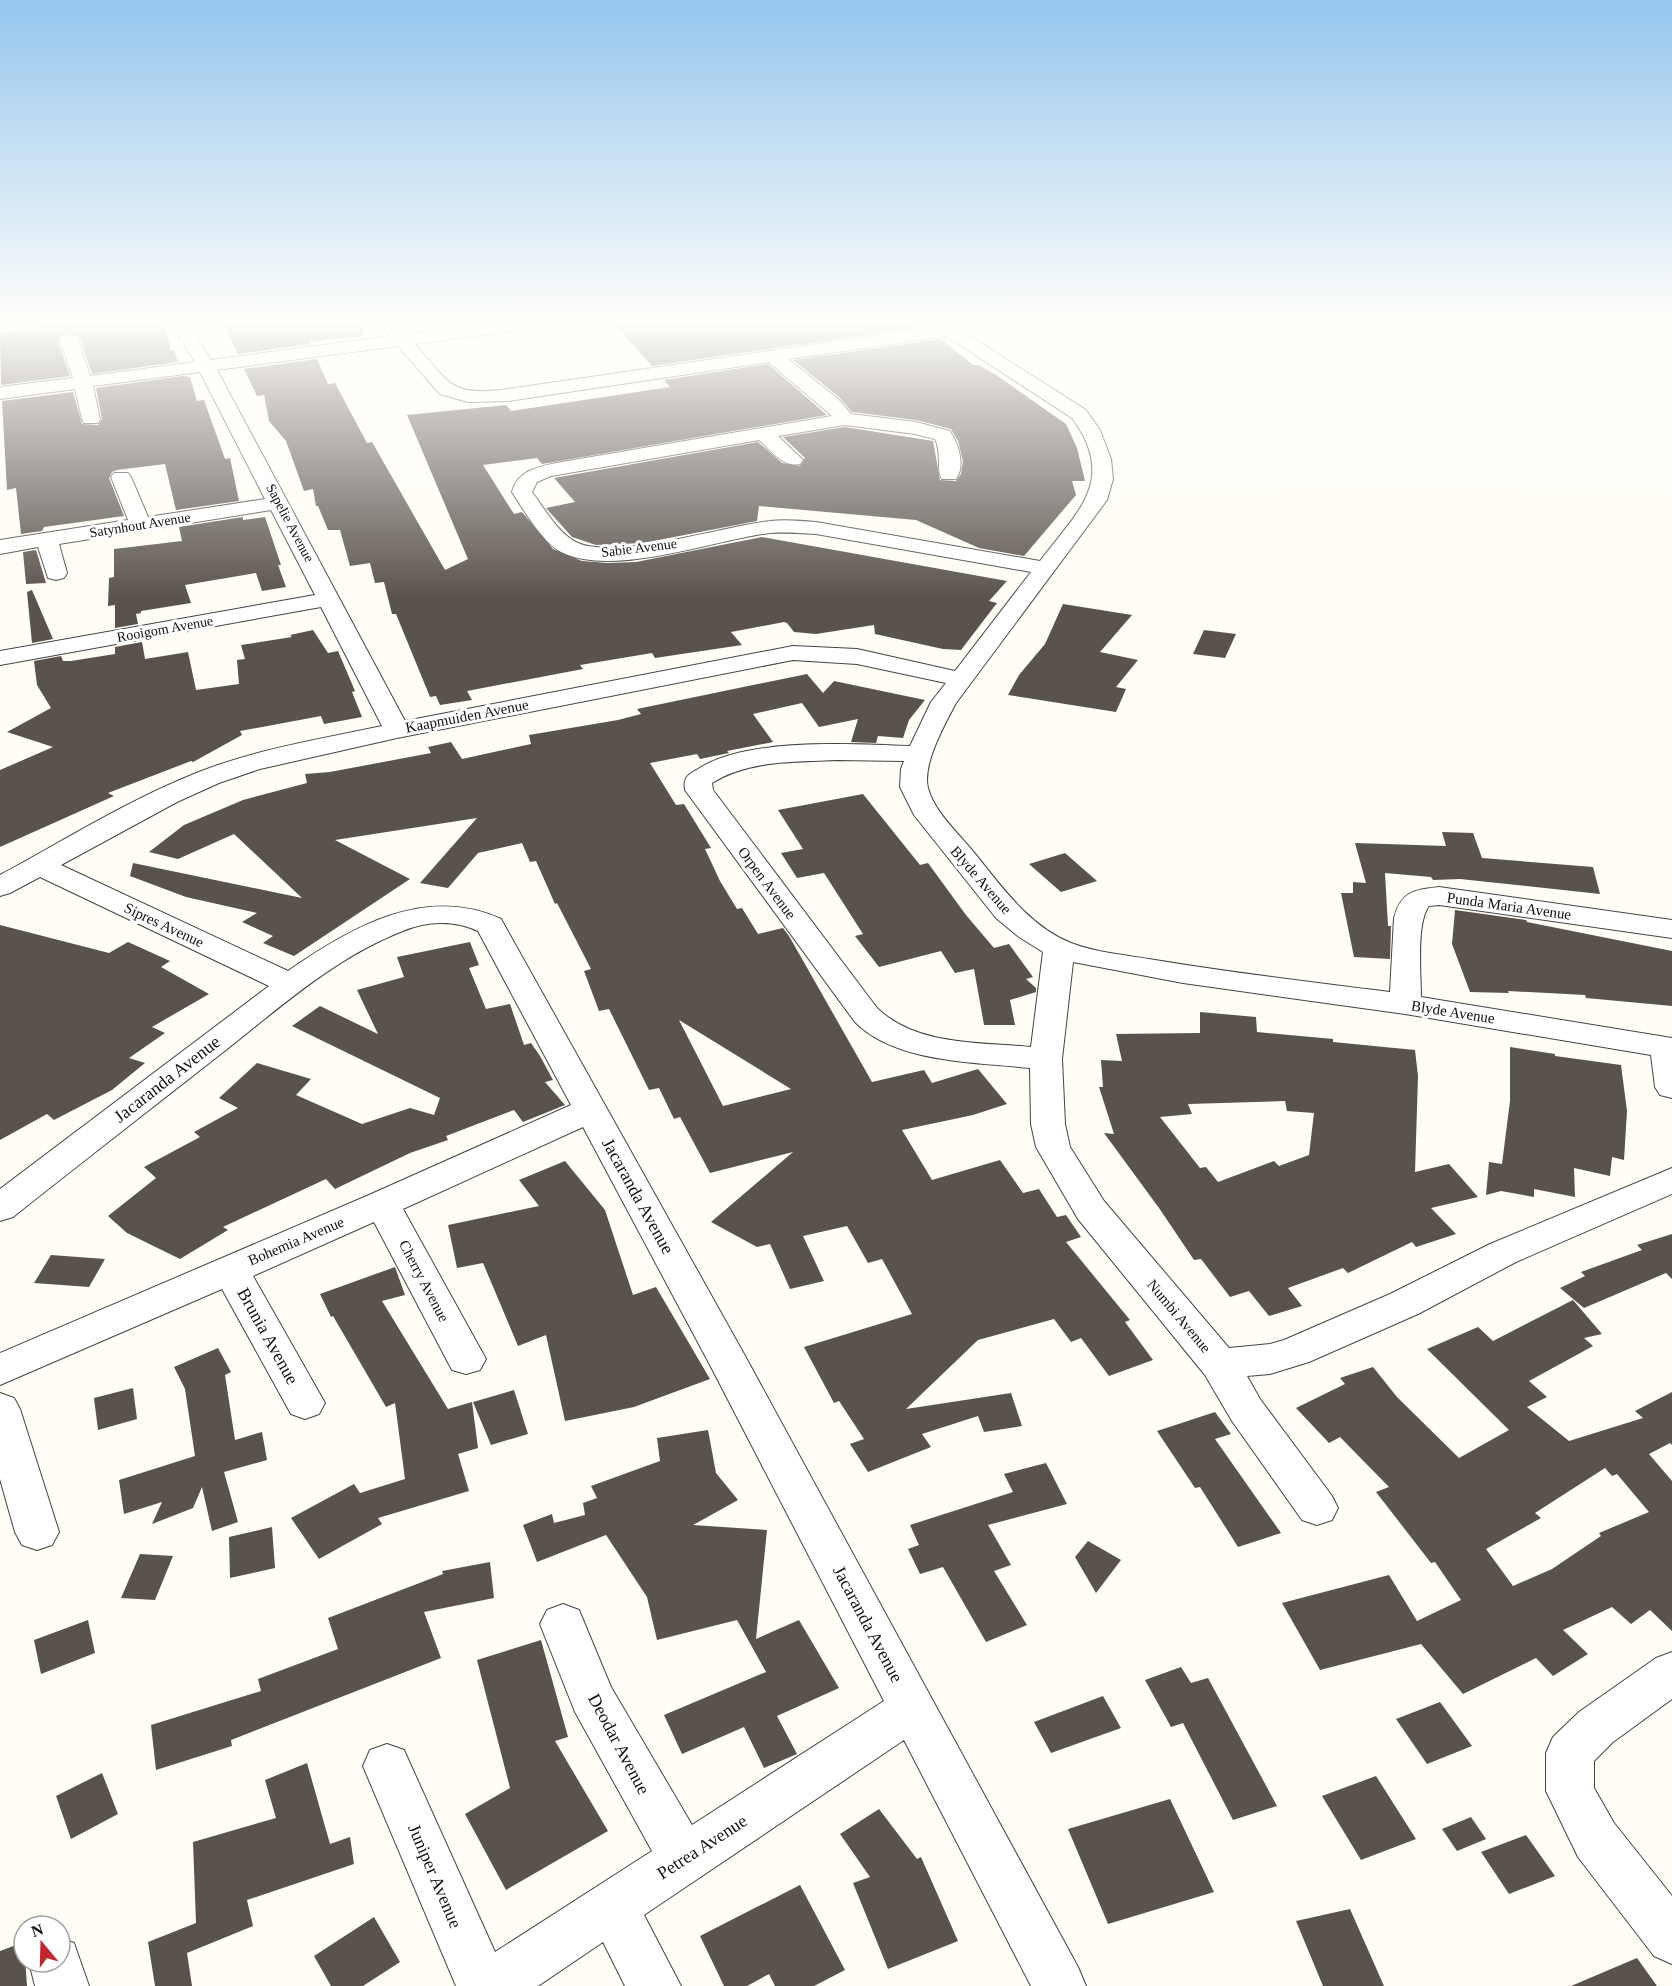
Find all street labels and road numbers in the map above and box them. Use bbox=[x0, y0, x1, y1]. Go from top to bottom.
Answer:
street label: Sapelie Avenue bbox=[263, 481, 317, 565]
street label: Satynhout Avenue bbox=[88, 510, 192, 540]
street label: Sabie Avenue bbox=[600, 536, 678, 560]
street label: Rooigom Avenue bbox=[116, 613, 214, 645]
street label: Kaapmuiden Avenue bbox=[404, 696, 530, 736]
street label: Blyde Avenue bbox=[947, 843, 1015, 917]
street label: Orpen Avenue bbox=[735, 844, 799, 922]
street label: Punda Maria Avenue bbox=[1446, 889, 1573, 923]
street label: Sipres Avenue bbox=[122, 900, 207, 951]
street label: Blyde Avenue bbox=[1410, 998, 1496, 1027]
street label: Jacaranda Avenue bbox=[110, 1031, 224, 1127]
street label: Jacaranda Avenue bbox=[598, 1135, 678, 1257]
street label: Bohemia Avenue bbox=[246, 1213, 347, 1268]
street label: Cherry Avenue bbox=[396, 1237, 452, 1325]
street label: Numbi Avenue bbox=[1144, 1276, 1214, 1356]
street label: Brunia Avenue bbox=[233, 1284, 303, 1388]
street label: Jacaranda Avenue bbox=[829, 1562, 907, 1686]
street label: Deodar Avenue bbox=[584, 1690, 654, 1798]
street label: Petrea Avenue bbox=[653, 1811, 751, 1883]
street label: Juniper Avenue bbox=[404, 1821, 466, 1931]

